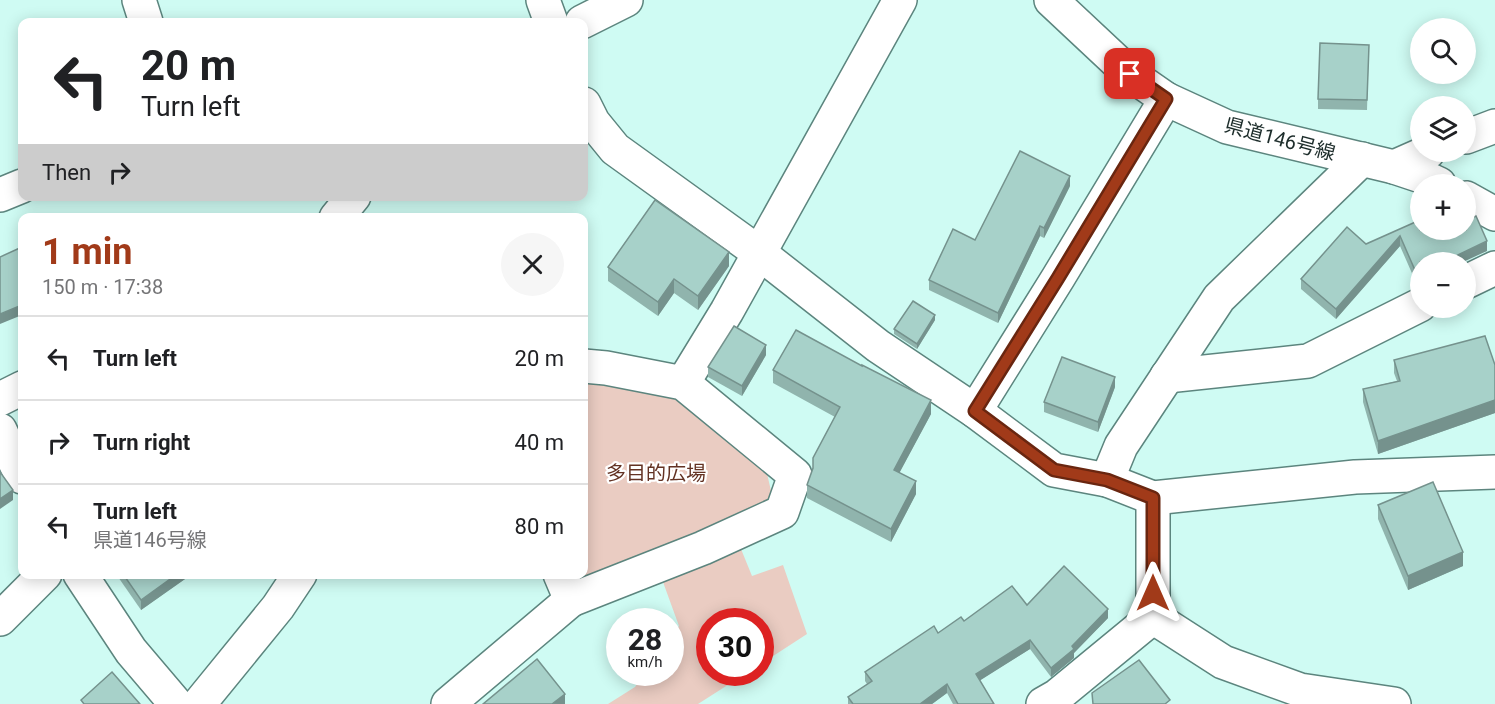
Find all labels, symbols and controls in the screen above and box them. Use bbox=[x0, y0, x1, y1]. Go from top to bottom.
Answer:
map controls bbox=[1410, 18, 1476, 318]
button: search bbox=[1410, 18, 1476, 84]
text: 20 m bbox=[141, 41, 236, 90]
icon: left bbox=[42, 42, 120, 120]
pin bbox=[1104, 48, 1155, 99]
icon: arrive bbox=[1113, 57, 1146, 90]
text: Turn left bbox=[141, 91, 241, 123]
button: layers bbox=[1410, 96, 1476, 162]
street label: 県道146号線 bbox=[1222, 113, 1338, 165]
icon: right bbox=[103, 156, 136, 189]
text: Then bbox=[42, 160, 91, 185]
button: + bbox=[1410, 174, 1476, 240]
text: 1 min bbox=[42, 231, 133, 273]
button: close bbox=[501, 233, 564, 296]
button: − bbox=[1410, 252, 1476, 318]
text: 150 m · 17:38 bbox=[42, 275, 163, 299]
icon: left bbox=[42, 342, 75, 375]
text: Turn left bbox=[93, 346, 177, 371]
text: 20 m bbox=[515, 346, 564, 371]
icon: right bbox=[42, 426, 75, 459]
text: Turn right bbox=[93, 430, 190, 455]
text: 40 m bbox=[515, 430, 564, 455]
park label: 多目的広場 bbox=[606, 461, 706, 485]
text: Turn left bbox=[93, 499, 177, 524]
icon: left bbox=[42, 510, 75, 543]
text: 80 m bbox=[515, 514, 564, 539]
text: 県道146号線 bbox=[93, 528, 207, 552]
position arrow bbox=[1121, 561, 1185, 625]
speed limit sign: 30 bbox=[696, 608, 774, 686]
text: 28 bbox=[628, 622, 662, 657]
text: km/h bbox=[627, 653, 663, 671]

